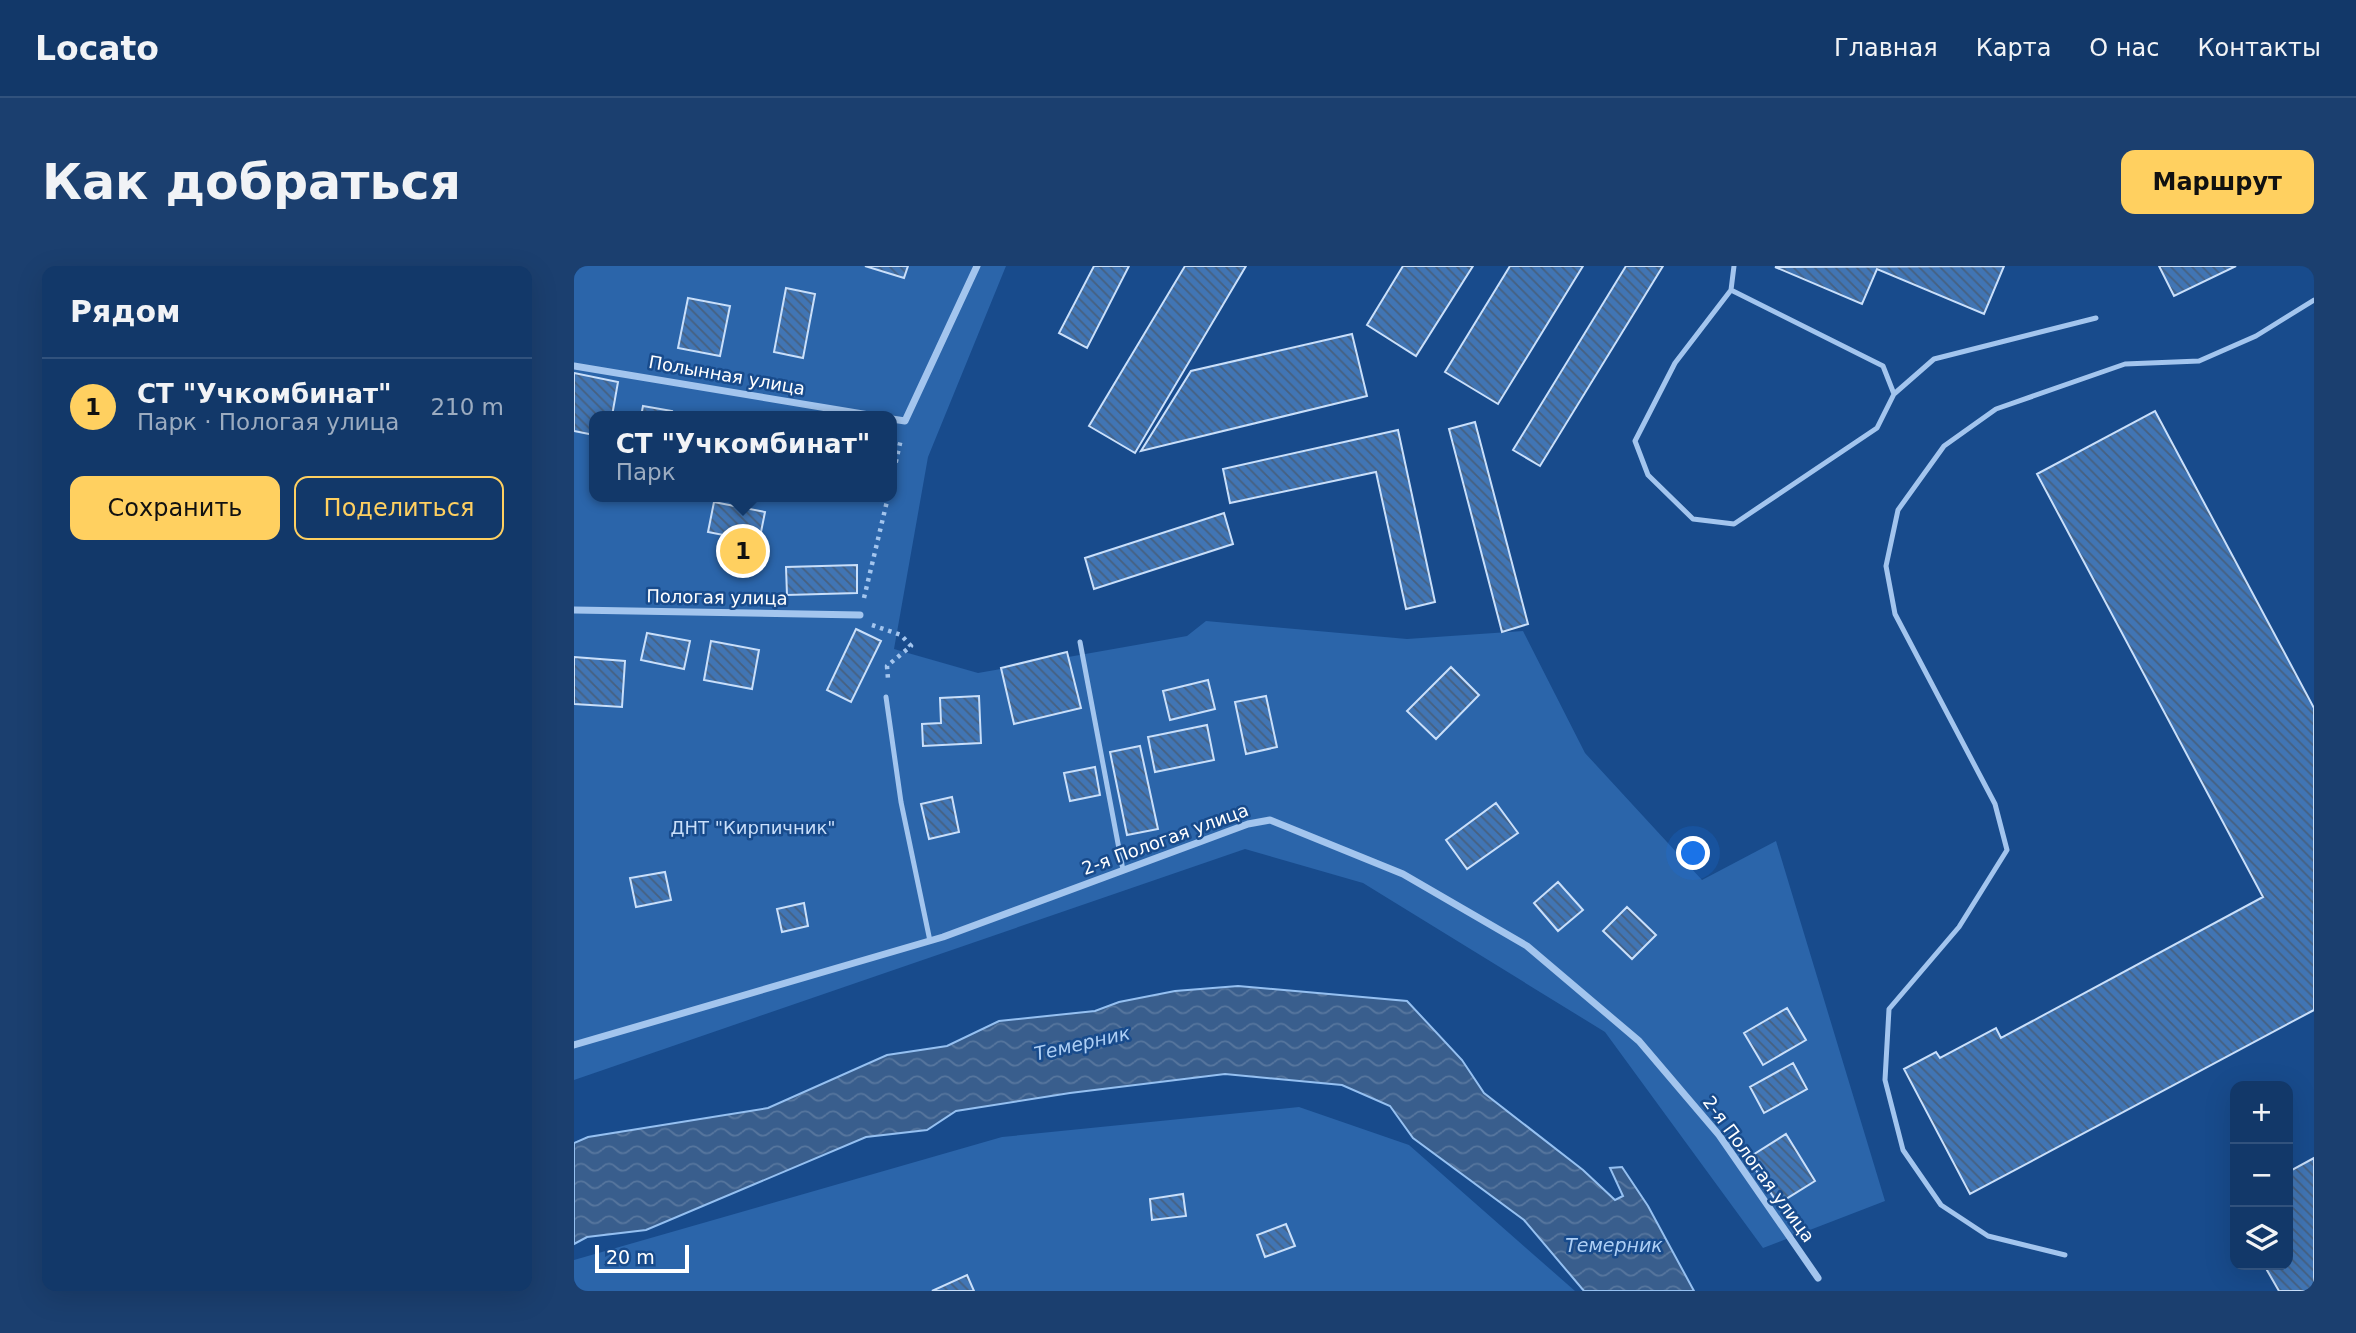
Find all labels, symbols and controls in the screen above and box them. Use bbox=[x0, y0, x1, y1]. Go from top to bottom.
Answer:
text: Locato bbox=[35, 29, 159, 68]
text: Главная bbox=[1834, 34, 1938, 62]
text: Карта bbox=[1976, 34, 2051, 62]
text: О нас bbox=[2089, 34, 2159, 62]
text: Контакты bbox=[2197, 34, 2321, 62]
button: Маршрут bbox=[2121, 150, 2314, 214]
text: Как добраться bbox=[42, 154, 461, 211]
text: Рядом bbox=[70, 294, 181, 329]
street label: Полынная улица bbox=[647, 351, 807, 399]
text: СТ "Учкомбинат" bbox=[137, 379, 392, 409]
text: 1 bbox=[85, 394, 101, 420]
text: 210 m bbox=[430, 394, 504, 420]
text: Парк · Пологая улица bbox=[137, 409, 399, 435]
popup bbox=[589, 411, 897, 502]
text: СТ "Учкомбинат" bbox=[616, 429, 870, 459]
text: Парк bbox=[616, 459, 676, 485]
button: Сохранить bbox=[70, 476, 280, 540]
button: Поделиться bbox=[294, 476, 504, 540]
pin: 1 bbox=[720, 525, 766, 577]
street label: Пологая улица bbox=[646, 585, 788, 609]
street label: 2-я Пологая улица bbox=[1079, 799, 1251, 879]
park label: ДНТ "Кирпичник" bbox=[670, 817, 836, 838]
your location bbox=[1676, 836, 1710, 870]
water label: Темерник bbox=[1032, 1021, 1133, 1065]
map controls bbox=[2230, 1081, 2293, 1270]
button: + bbox=[2230, 1081, 2293, 1144]
street label: 2-я Пологая улица bbox=[1699, 1092, 1819, 1246]
button: − bbox=[2230, 1144, 2293, 1207]
button: layers bbox=[2230, 1207, 2293, 1270]
water label: Темерник bbox=[1565, 1234, 1663, 1256]
scale bar bbox=[595, 1242, 690, 1274]
text: 20 m bbox=[606, 1246, 655, 1268]

